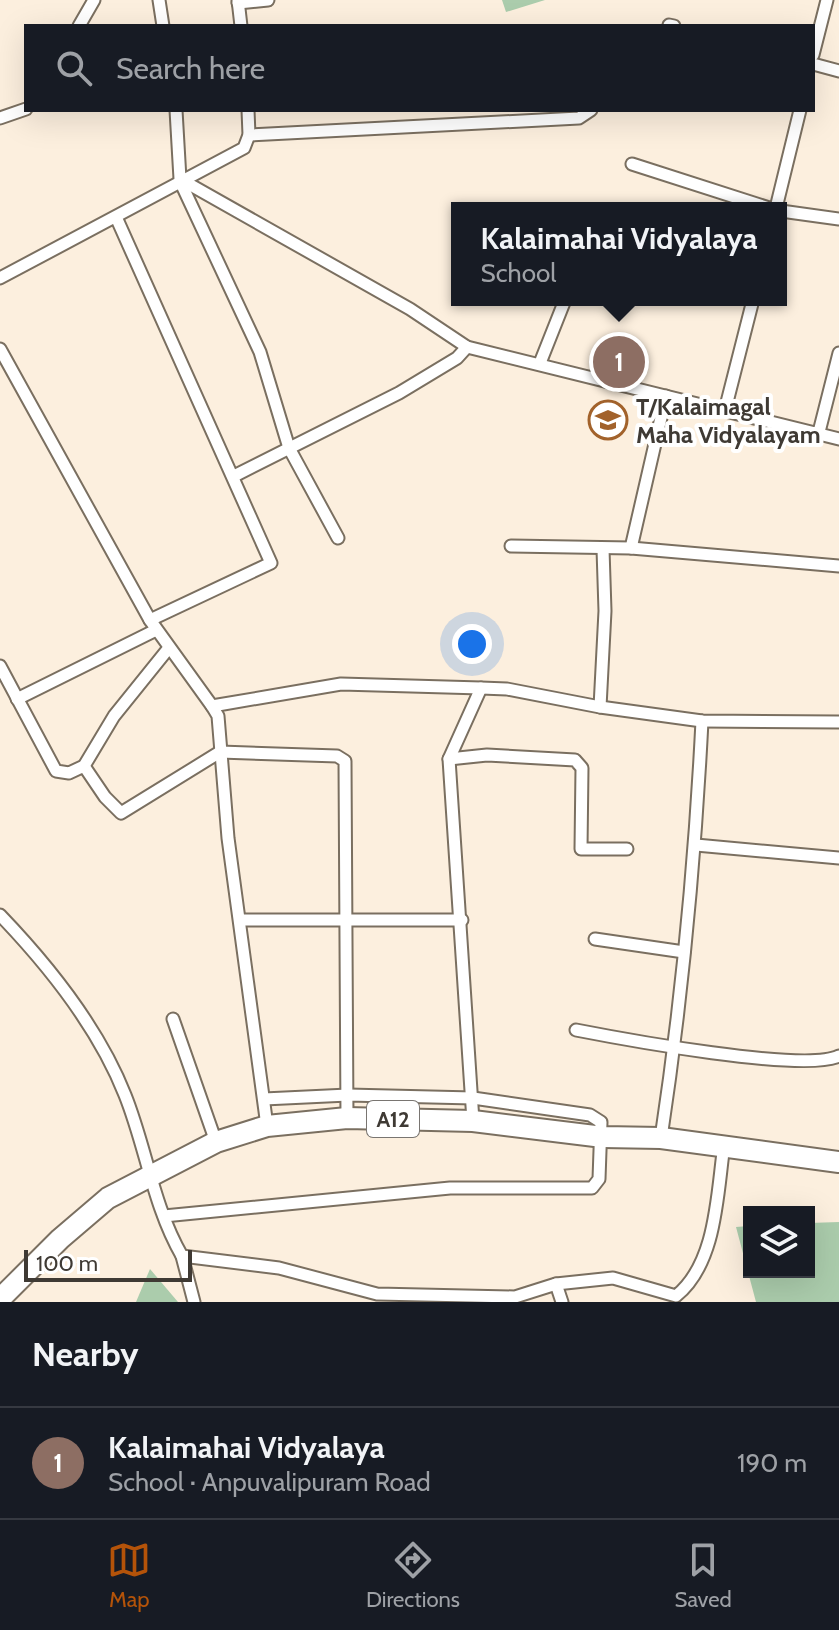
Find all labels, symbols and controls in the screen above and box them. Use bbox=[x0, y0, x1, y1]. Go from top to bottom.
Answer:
search box bbox=[24, 24, 815, 112]
icon: search bbox=[52, 46, 96, 90]
text: Search here bbox=[116, 50, 265, 87]
popup bbox=[451, 202, 787, 306]
text: Kalaimahai Vidyalaya bbox=[481, 220, 757, 257]
text: School bbox=[481, 257, 556, 289]
pin: 1 bbox=[593, 332, 645, 392]
place label: T/Kalaimagal Maha Vidyalayam bbox=[636, 392, 821, 449]
school or university icon: T/Kalaimagal Maha Vidyalayam bbox=[587, 399, 629, 441]
your location bbox=[452, 624, 492, 664]
road number: A12 bbox=[367, 1101, 419, 1137]
map controls bbox=[743, 1206, 815, 1278]
button: layers bbox=[743, 1206, 815, 1278]
scale bar bbox=[24, 1246, 192, 1282]
text: 100 m bbox=[36, 1250, 98, 1277]
text: Nearby bbox=[32, 1333, 139, 1375]
text: Kalaimahai Vidyalaya bbox=[108, 1429, 385, 1466]
text: 1 bbox=[53, 1447, 63, 1479]
text: 190 m bbox=[737, 1447, 807, 1479]
text: School · Anpuvalipuram Road bbox=[108, 1466, 431, 1498]
tab: Map bbox=[107, 1538, 151, 1613]
tab: Directions bbox=[366, 1538, 460, 1613]
tab: Saved bbox=[675, 1538, 732, 1613]

